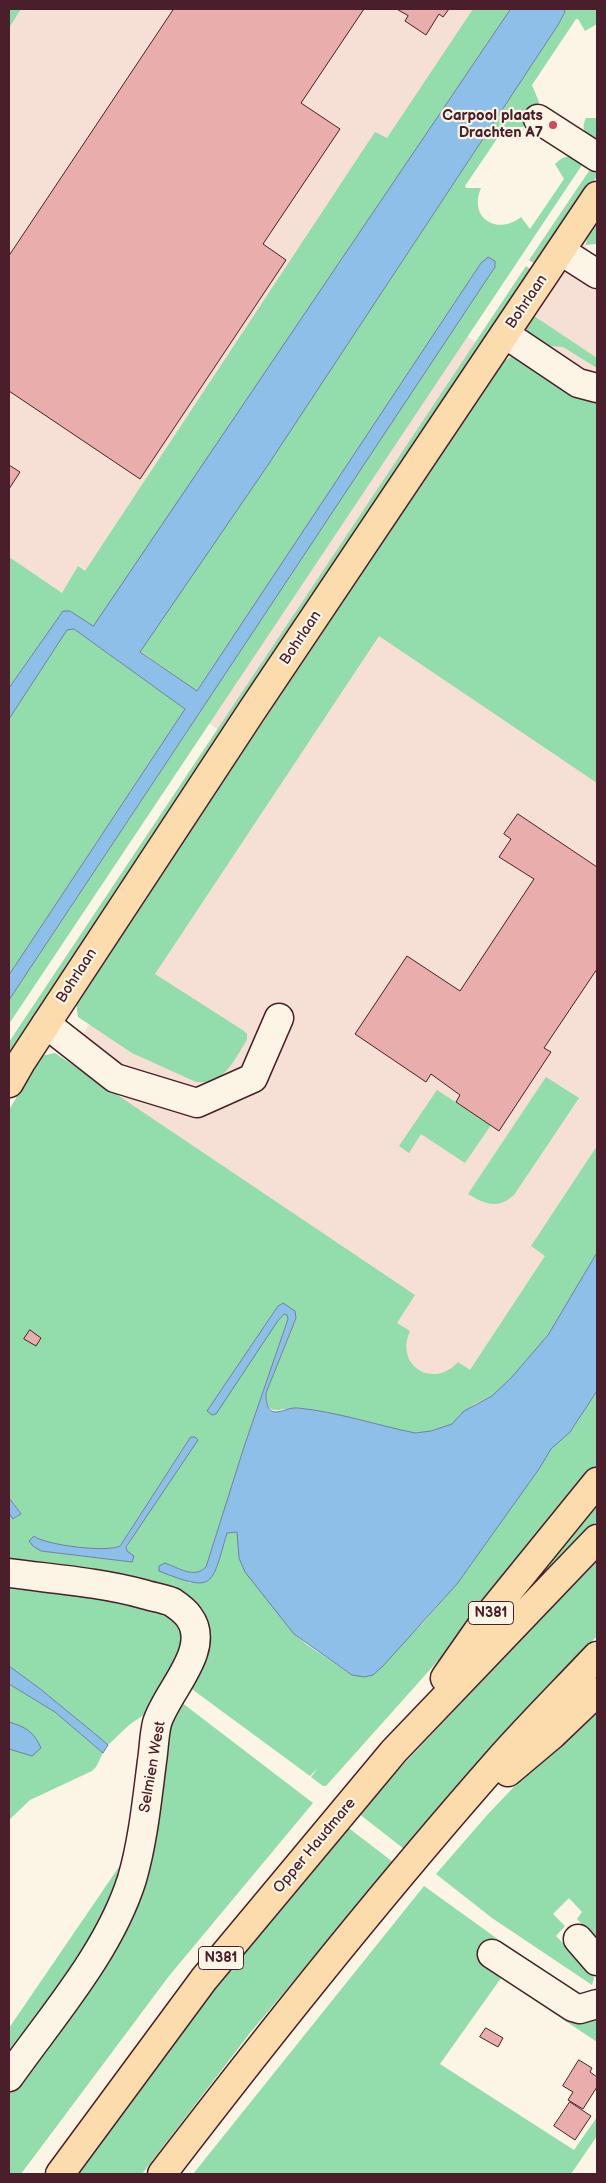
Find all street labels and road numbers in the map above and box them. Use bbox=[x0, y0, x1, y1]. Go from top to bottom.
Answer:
street label: Bohrlaan bbox=[502, 272, 552, 332]
street label: Bohrlaan bbox=[276, 608, 326, 668]
street label: Bohrlaan bbox=[53, 945, 101, 1007]
road number: N381 bbox=[468, 1602, 514, 1625]
street label: Selmien West bbox=[136, 1720, 170, 1814]
street label: Opper Haudmare bbox=[270, 1795, 360, 1897]
road number: N381 bbox=[198, 1946, 244, 1970]

